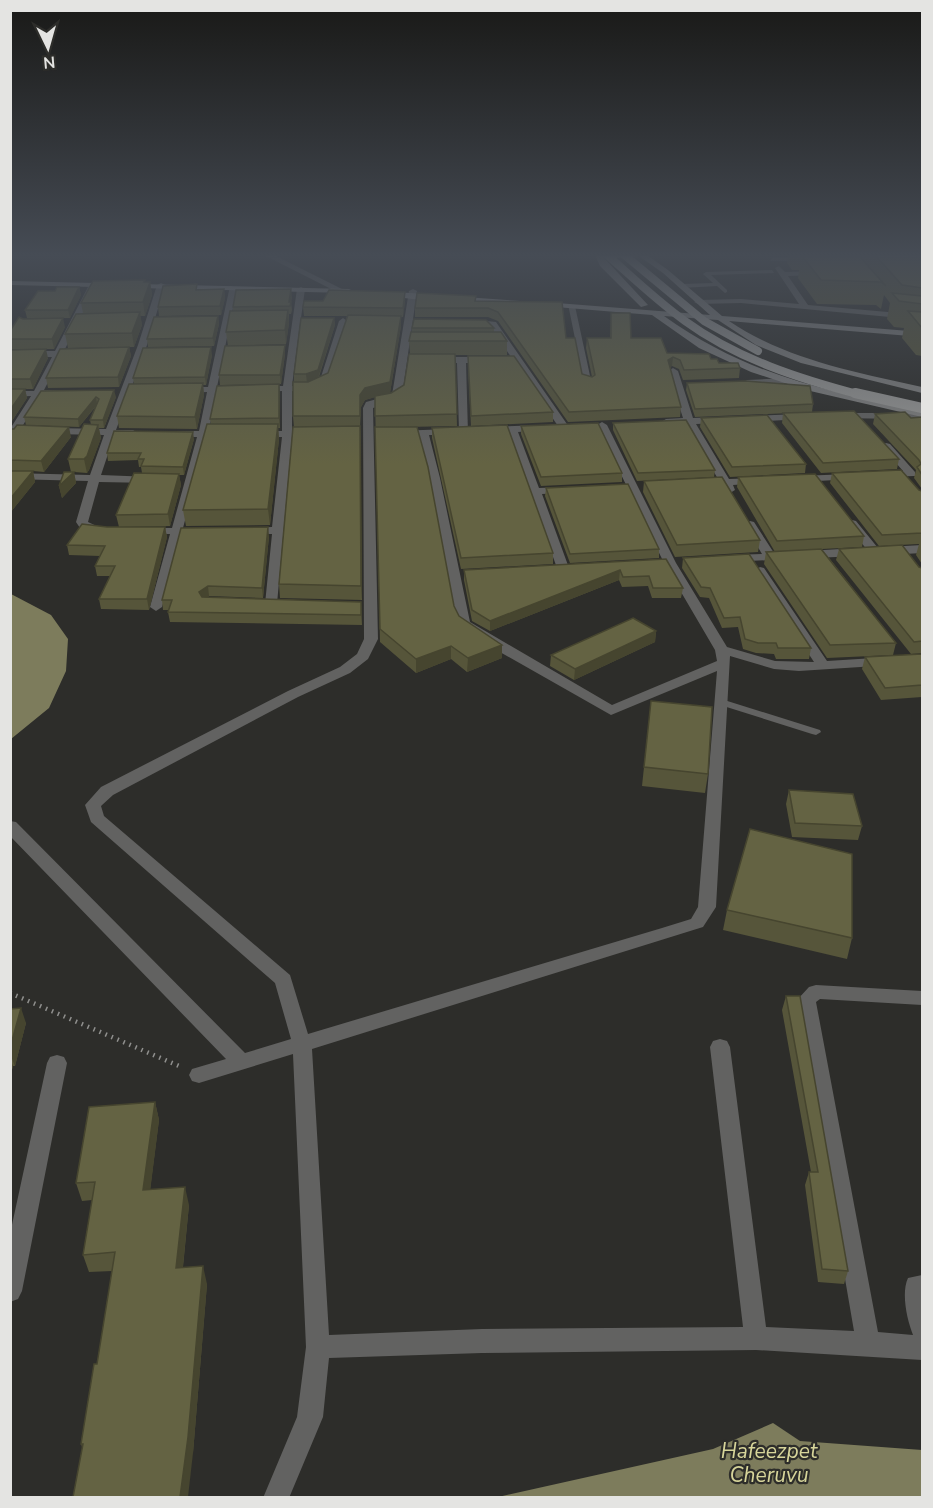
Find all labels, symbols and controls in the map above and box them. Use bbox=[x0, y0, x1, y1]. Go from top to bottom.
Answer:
north arrow bbox=[18, 18, 78, 78]
text: N bbox=[42, 50, 56, 73]
water label: Hafeezpet Cheruvu bbox=[721, 1437, 818, 1489]

